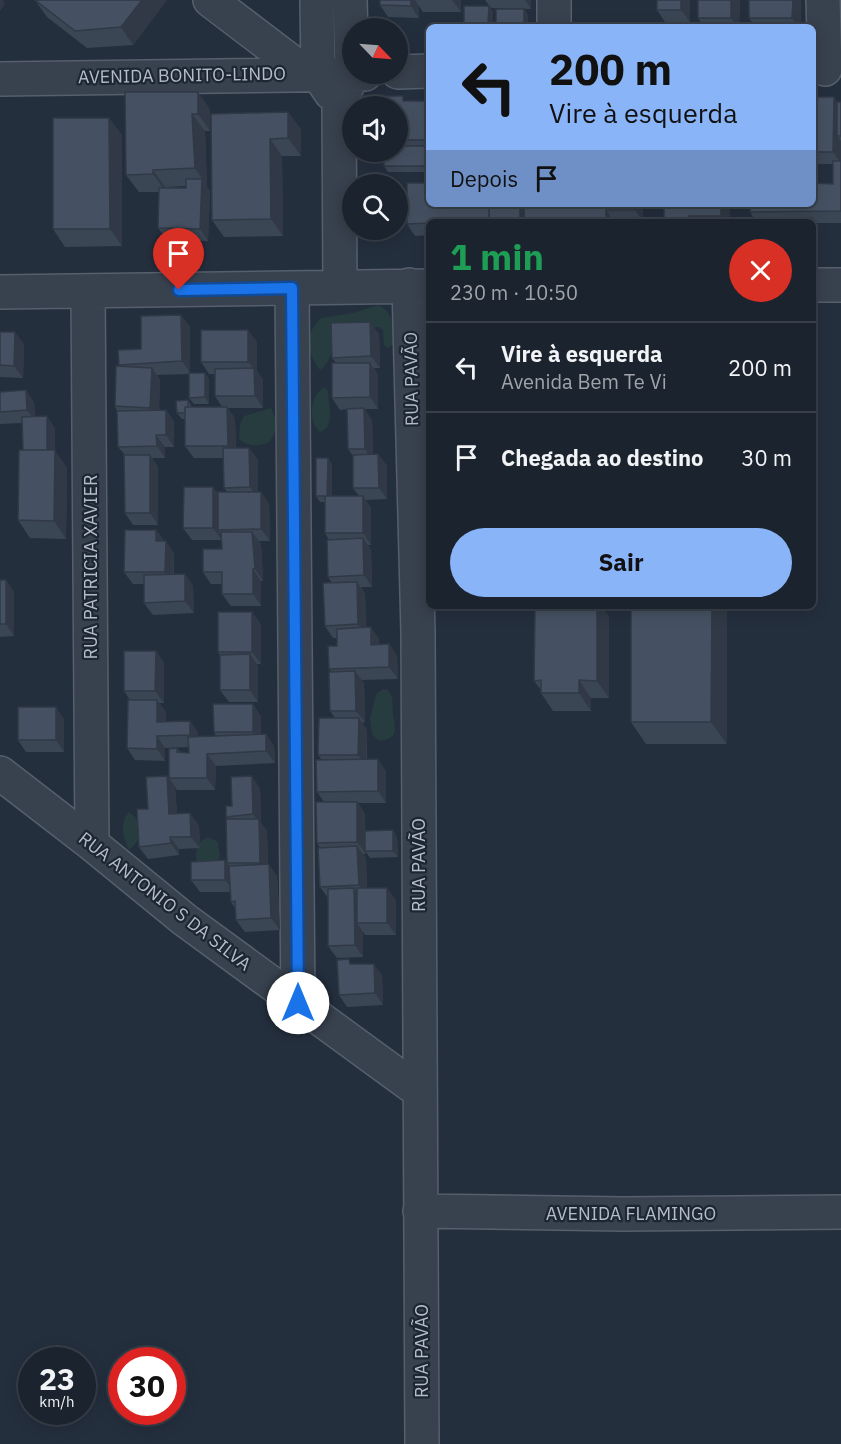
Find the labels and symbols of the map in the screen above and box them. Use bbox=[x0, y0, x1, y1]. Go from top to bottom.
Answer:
north arrow bbox=[342, 18, 408, 84]
street label: AVENIDA BONITO-LINDO bbox=[78, 62, 286, 88]
pin bbox=[153, 228, 204, 290]
street label: RUA PAVÃO bbox=[399, 332, 423, 426]
street label: RUA PATRICIA XAVIER bbox=[79, 475, 102, 659]
street label: RUA PAVÃO bbox=[407, 818, 430, 912]
street label: RUA ANTONIO S DA SILVA bbox=[74, 826, 256, 976]
position arrow bbox=[266, 971, 330, 1035]
street label: AVENIDA FLAMINGO bbox=[546, 1202, 716, 1225]
street label: RUA PAVÃO bbox=[410, 1304, 433, 1398]
speed limit sign: 30 bbox=[108, 1347, 186, 1425]

